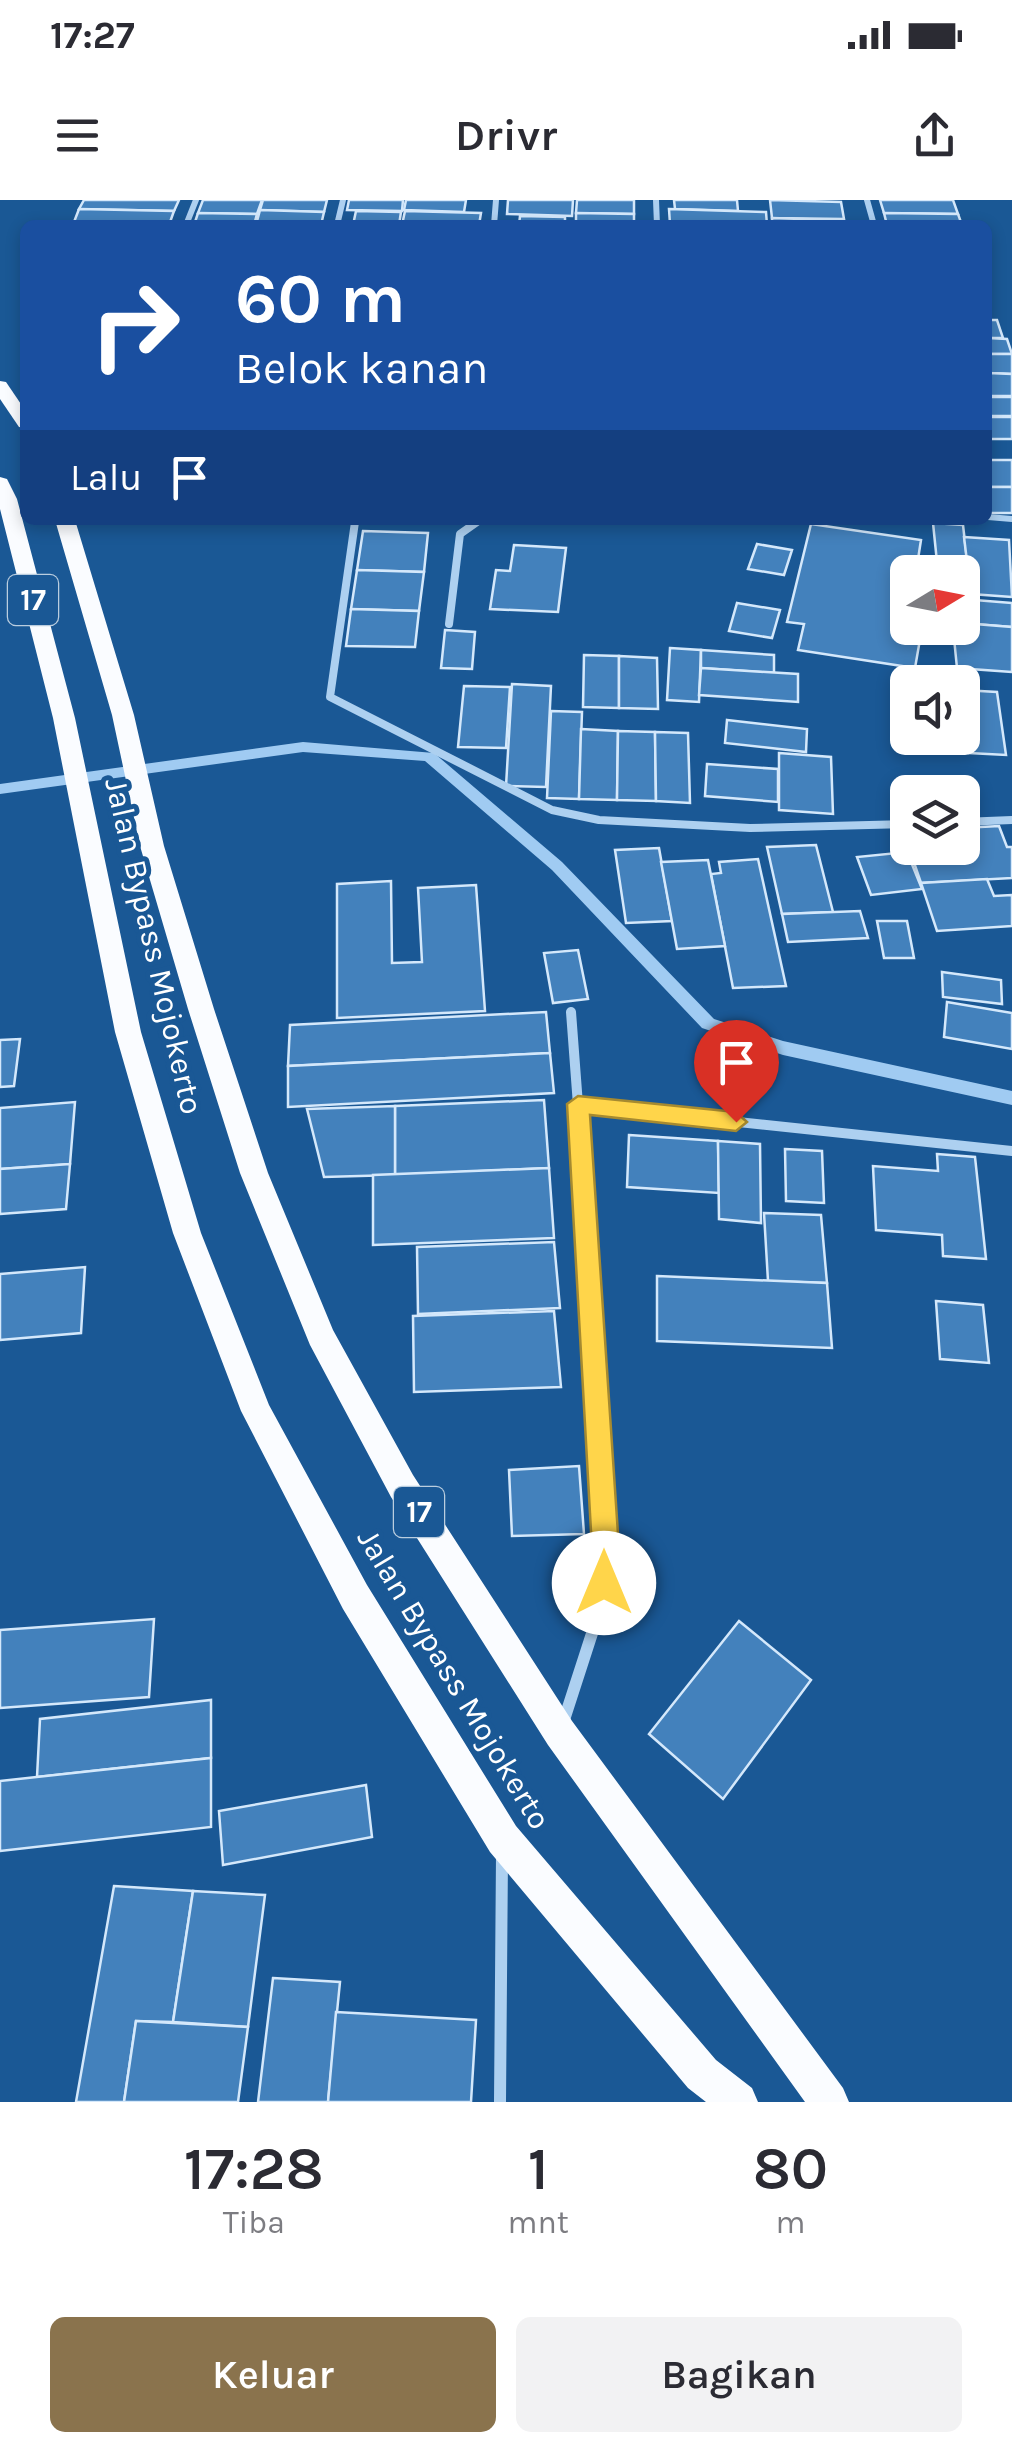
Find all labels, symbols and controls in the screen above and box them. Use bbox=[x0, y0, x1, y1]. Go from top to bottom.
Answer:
text: 17:27 bbox=[50, 13, 135, 58]
icon: menu bbox=[50, 108, 105, 163]
icon: share bbox=[907, 108, 962, 163]
text: Drivr bbox=[455, 109, 557, 161]
text: 60 m bbox=[235, 258, 406, 340]
icon: right bbox=[70, 260, 200, 390]
text: Belok kanan bbox=[235, 342, 489, 394]
icon: arrive bbox=[162, 450, 217, 505]
text: Lalu bbox=[70, 455, 142, 500]
north arrow bbox=[890, 555, 980, 645]
map controls bbox=[890, 555, 980, 865]
road number: 17 bbox=[8, 575, 58, 625]
button: sound bbox=[890, 665, 980, 755]
street label: Jalan Bypass Mojokerto bbox=[97, 774, 211, 1118]
button: layers bbox=[890, 775, 980, 865]
pin bbox=[694, 1020, 779, 1123]
icon: arrive bbox=[709, 1035, 764, 1090]
road number: 17 bbox=[394, 1487, 444, 1537]
street label: Jalan Bypass Mojokerto bbox=[350, 1522, 558, 1836]
position arrow bbox=[552, 1531, 656, 1635]
text: 17:28 bbox=[184, 2134, 324, 2204]
text: 1 bbox=[528, 2134, 549, 2204]
text: 80 bbox=[753, 2134, 828, 2204]
text: Tiba bbox=[223, 2204, 285, 2241]
text: mnt bbox=[508, 2204, 569, 2241]
text: m bbox=[775, 2204, 805, 2241]
button: Keluar bbox=[50, 2317, 496, 2432]
button: Bagikan bbox=[516, 2317, 962, 2432]

